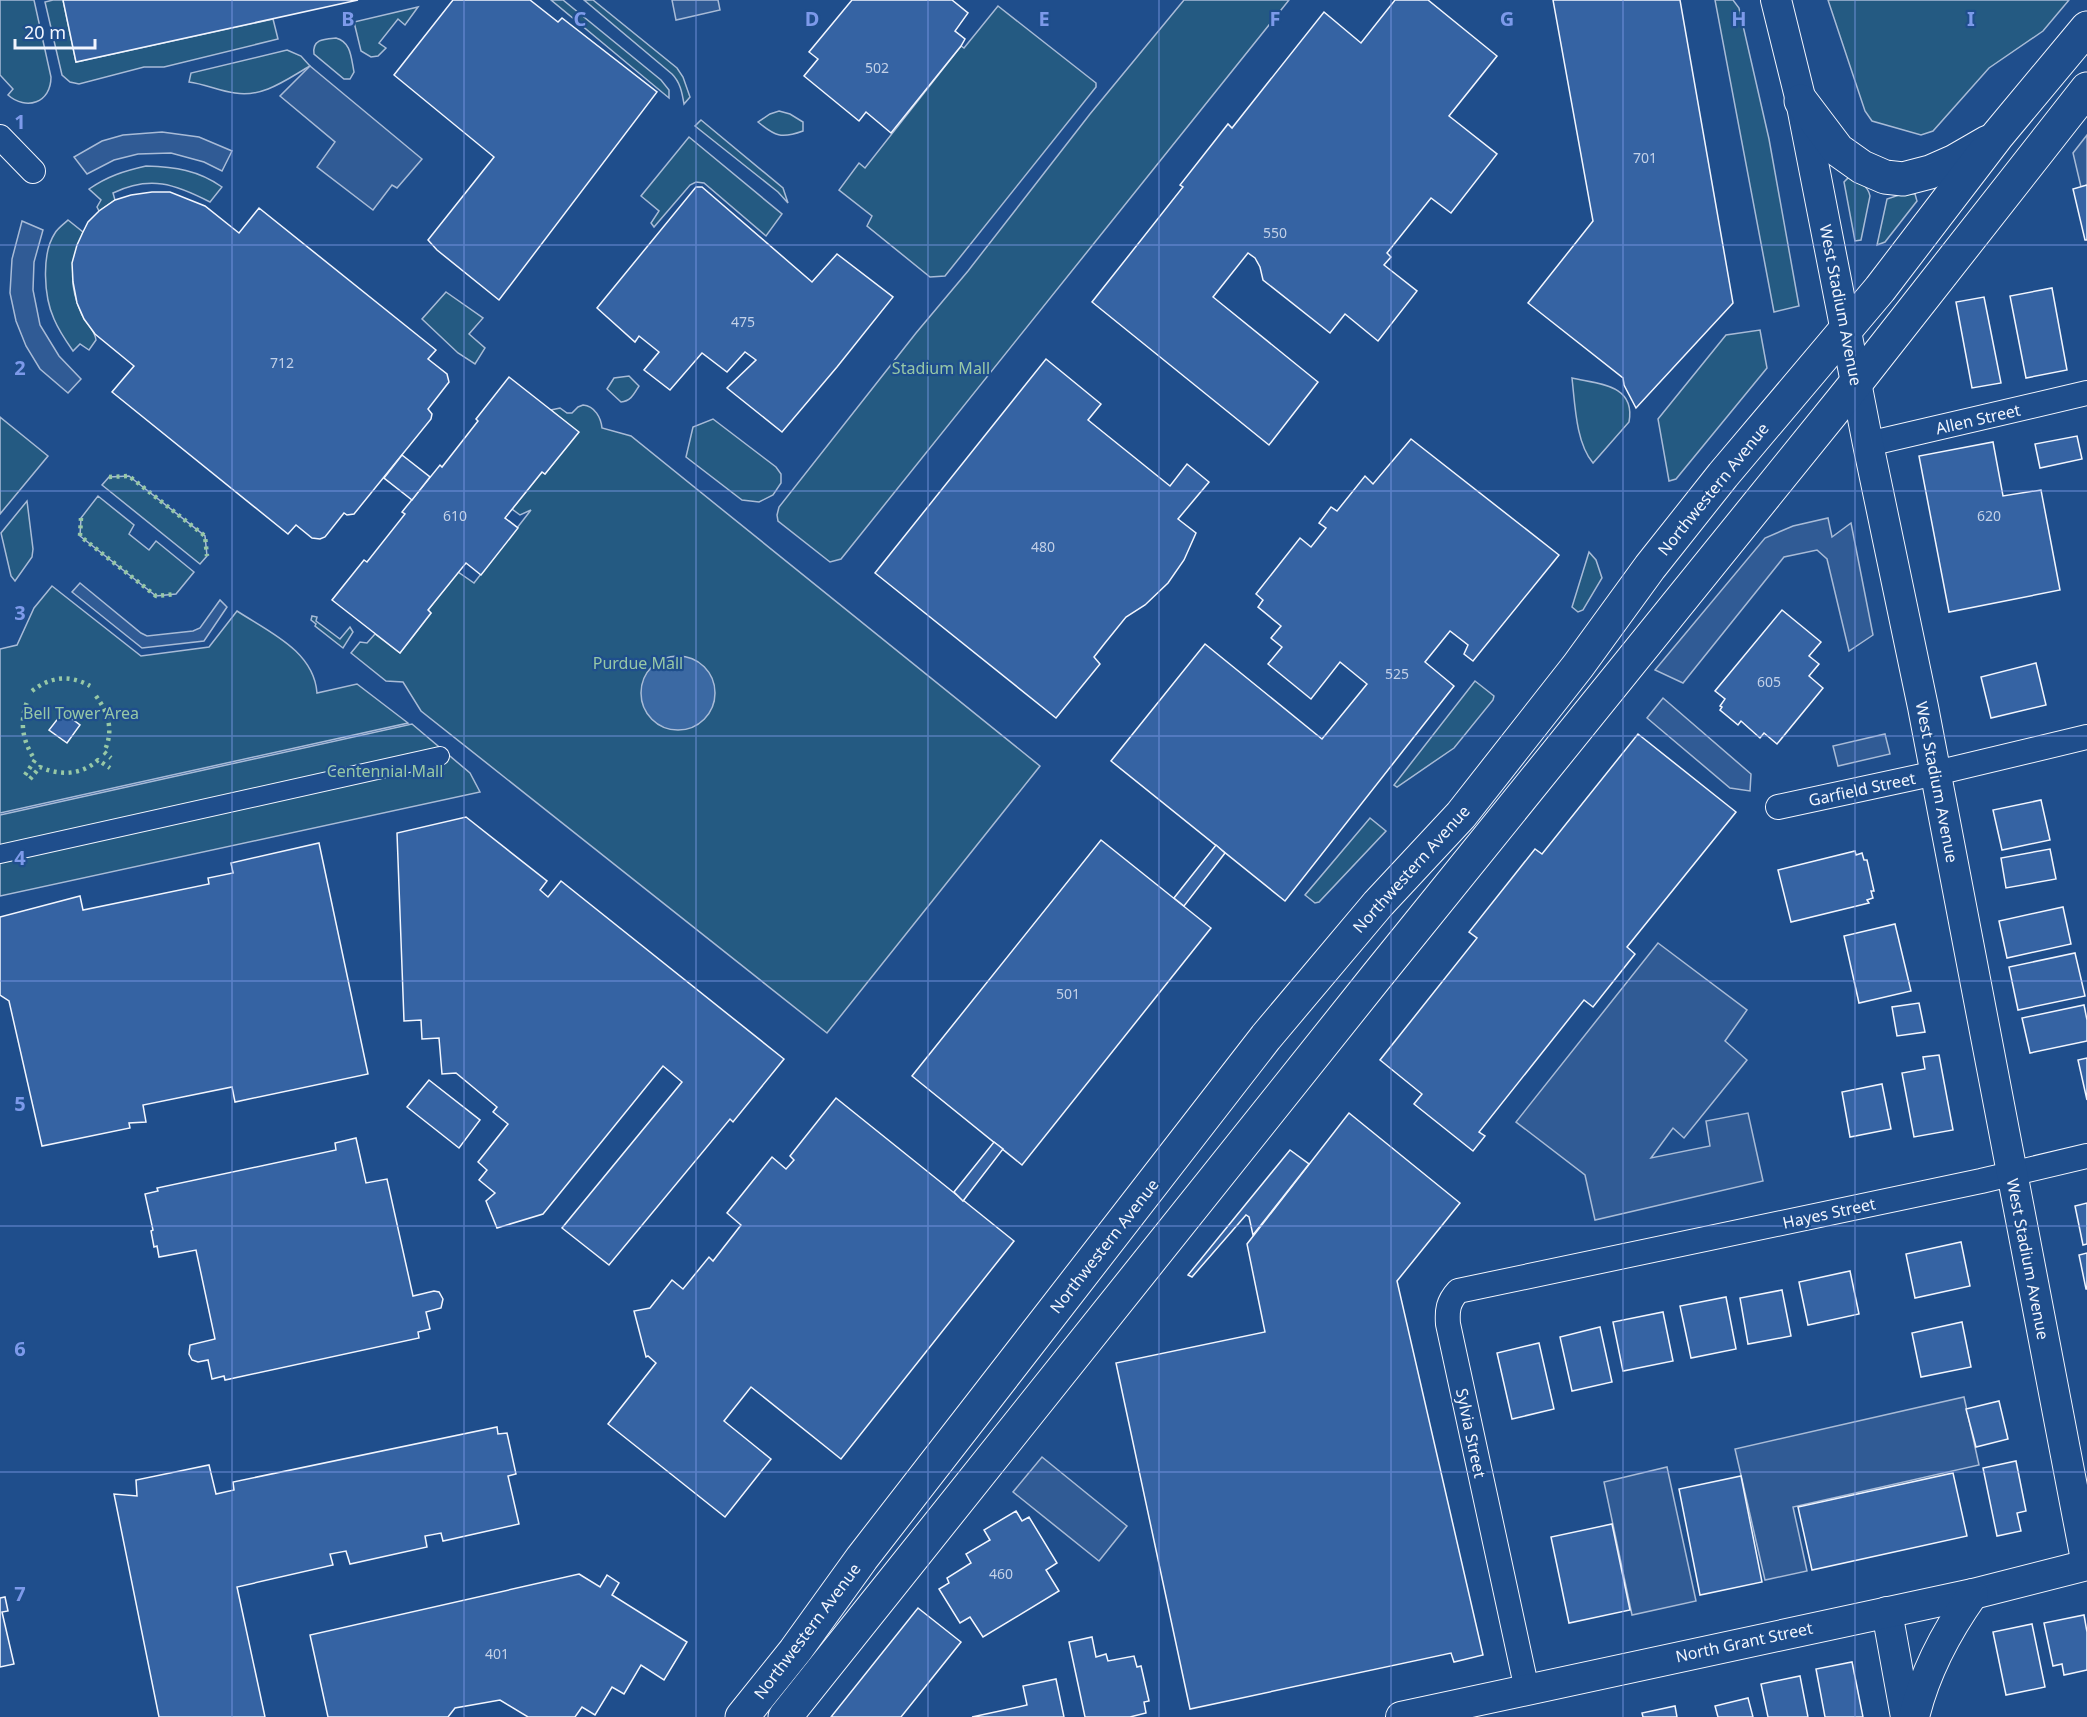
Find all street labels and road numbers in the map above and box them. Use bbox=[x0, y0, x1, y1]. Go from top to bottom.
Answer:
street label: West Stadium Avenue bbox=[1815, 222, 1867, 388]
street label: Allen Street bbox=[1934, 399, 2023, 439]
street label: Northwestern Avenue bbox=[1653, 418, 1773, 560]
street label: West Stadium Avenue bbox=[1911, 699, 1963, 865]
street label: Garfield Street bbox=[1807, 767, 1918, 811]
street label: Northwestern Avenue bbox=[1348, 800, 1474, 938]
street label: Northwestern Avenue bbox=[1045, 1174, 1163, 1318]
street label: West Stadium Avenue bbox=[2002, 1176, 2054, 1342]
street label: Hayes Street bbox=[1780, 1192, 1878, 1234]
street label: Sylvia Street bbox=[1451, 1386, 1491, 1480]
street label: Northwestern Avenue bbox=[749, 1558, 865, 1704]
street label: North Grant Street bbox=[1673, 1617, 1815, 1667]

